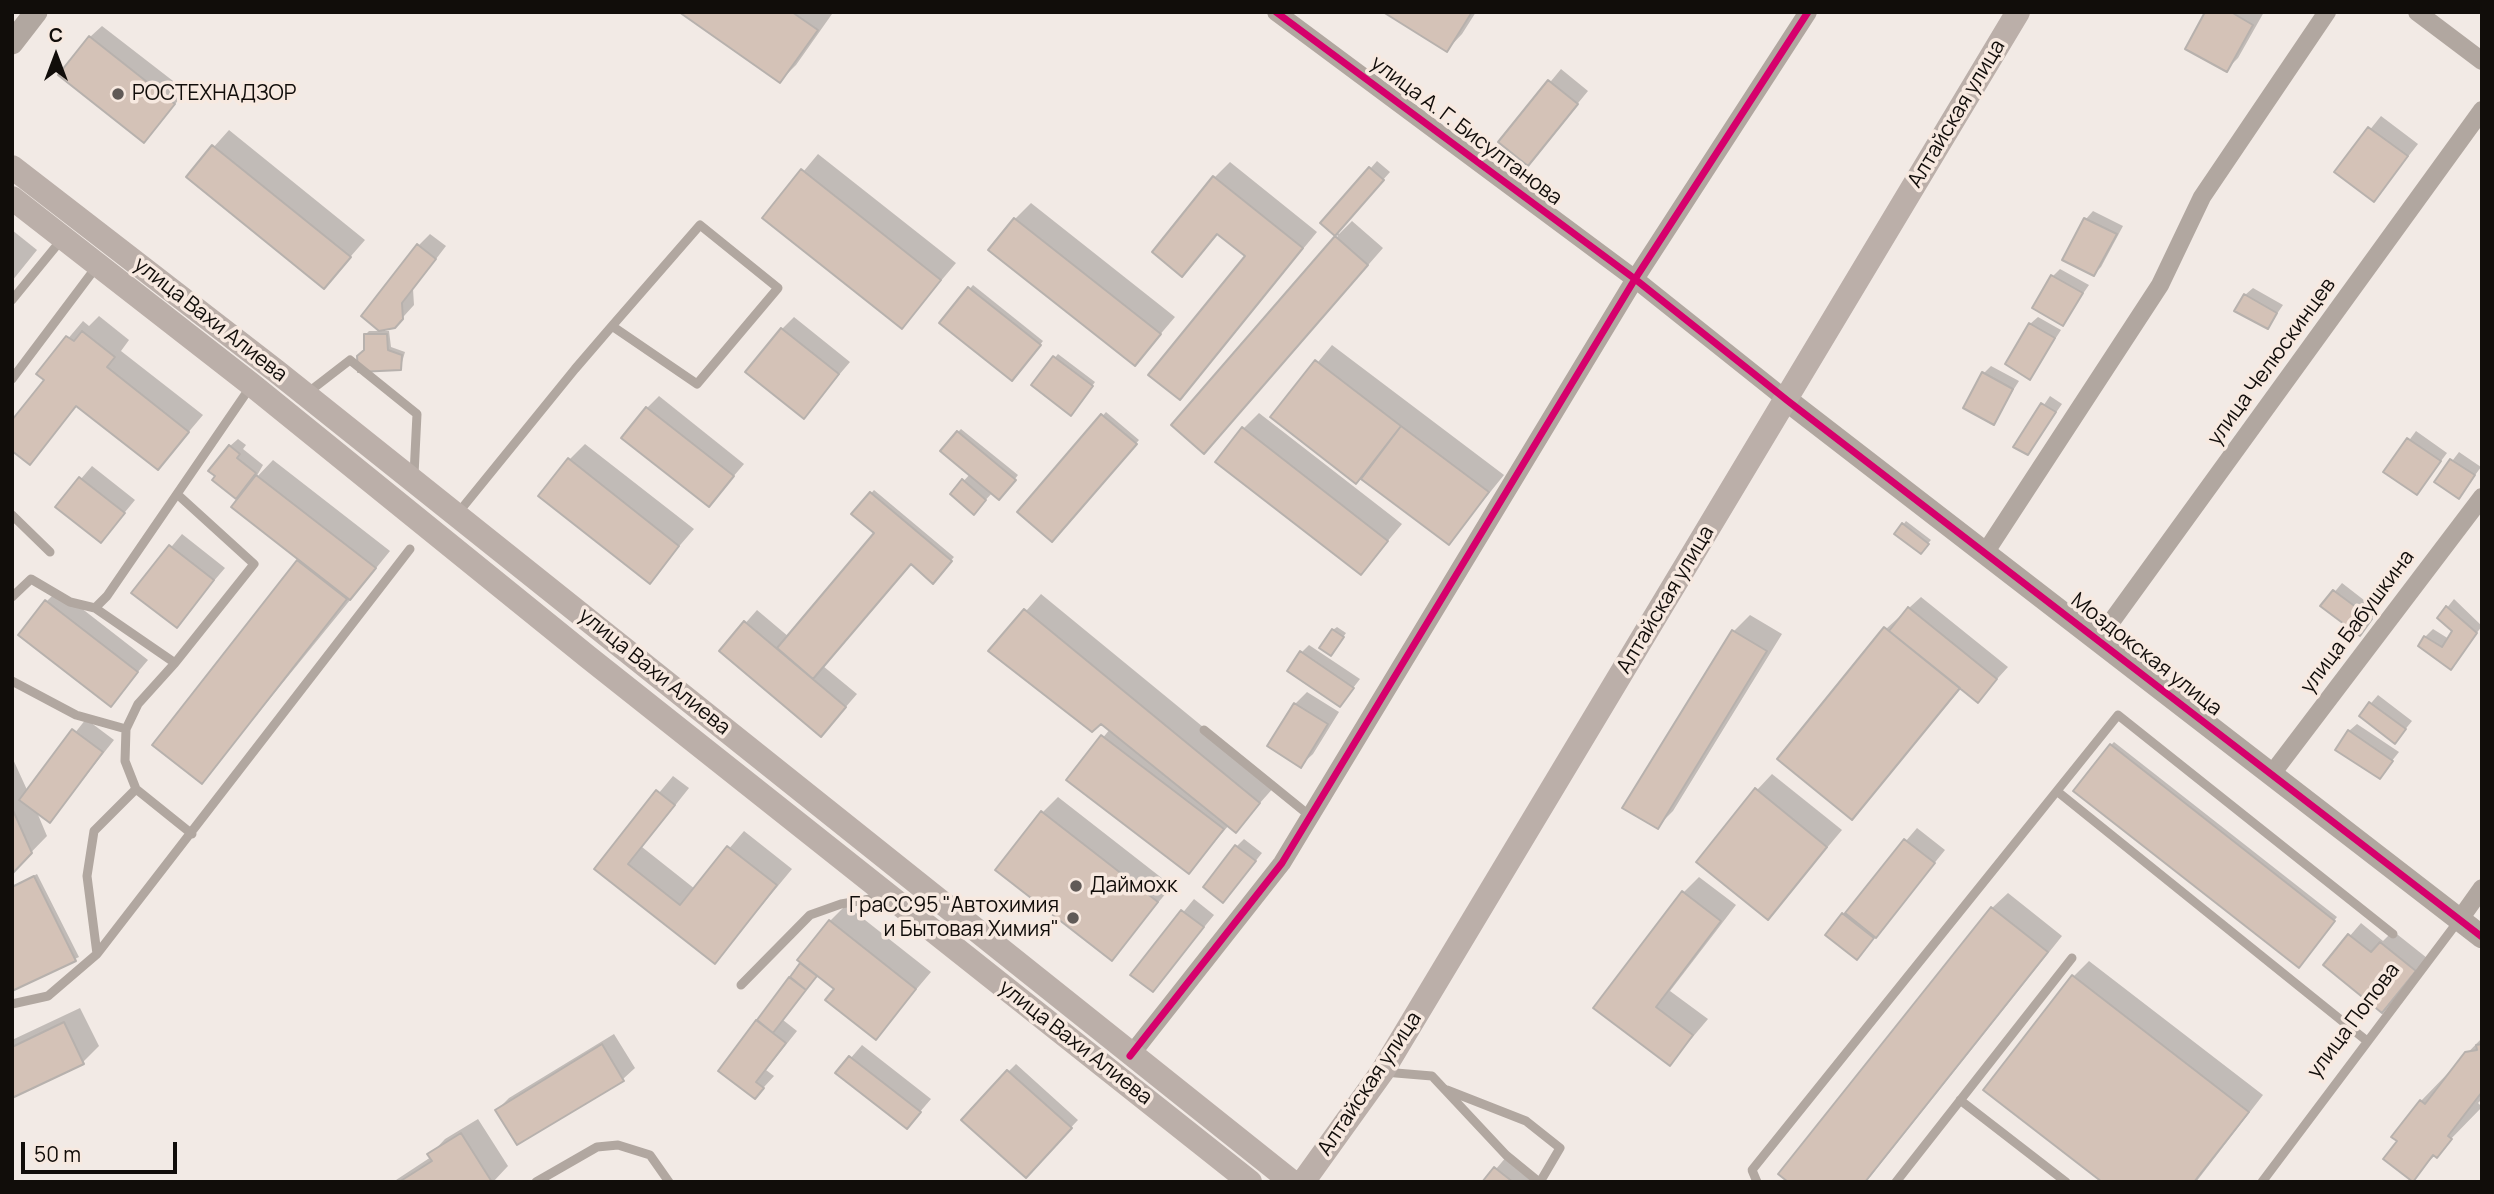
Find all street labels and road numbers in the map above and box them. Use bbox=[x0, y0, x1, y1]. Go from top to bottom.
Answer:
street label: Алтайская улица bbox=[1903, 35, 2011, 193]
street label: улица А. Г. Бисултанова bbox=[1365, 51, 1567, 211]
street label: улица Вахи Алиева bbox=[128, 252, 292, 388]
street label: улица Челюскинцев bbox=[2203, 273, 2341, 451]
street label: Алтайская улица bbox=[1612, 521, 1720, 679]
street label: улица Бабушкина bbox=[2296, 545, 2420, 699]
street label: Моздокская улица bbox=[2066, 588, 2226, 722]
street label: улица Вахи Алиева bbox=[573, 603, 735, 741]
street label: улица Попова bbox=[2302, 958, 2406, 1084]
street label: улица Вахи Алиева bbox=[993, 975, 1157, 1111]
street label: Алтайская улица bbox=[1313, 1007, 1427, 1161]

